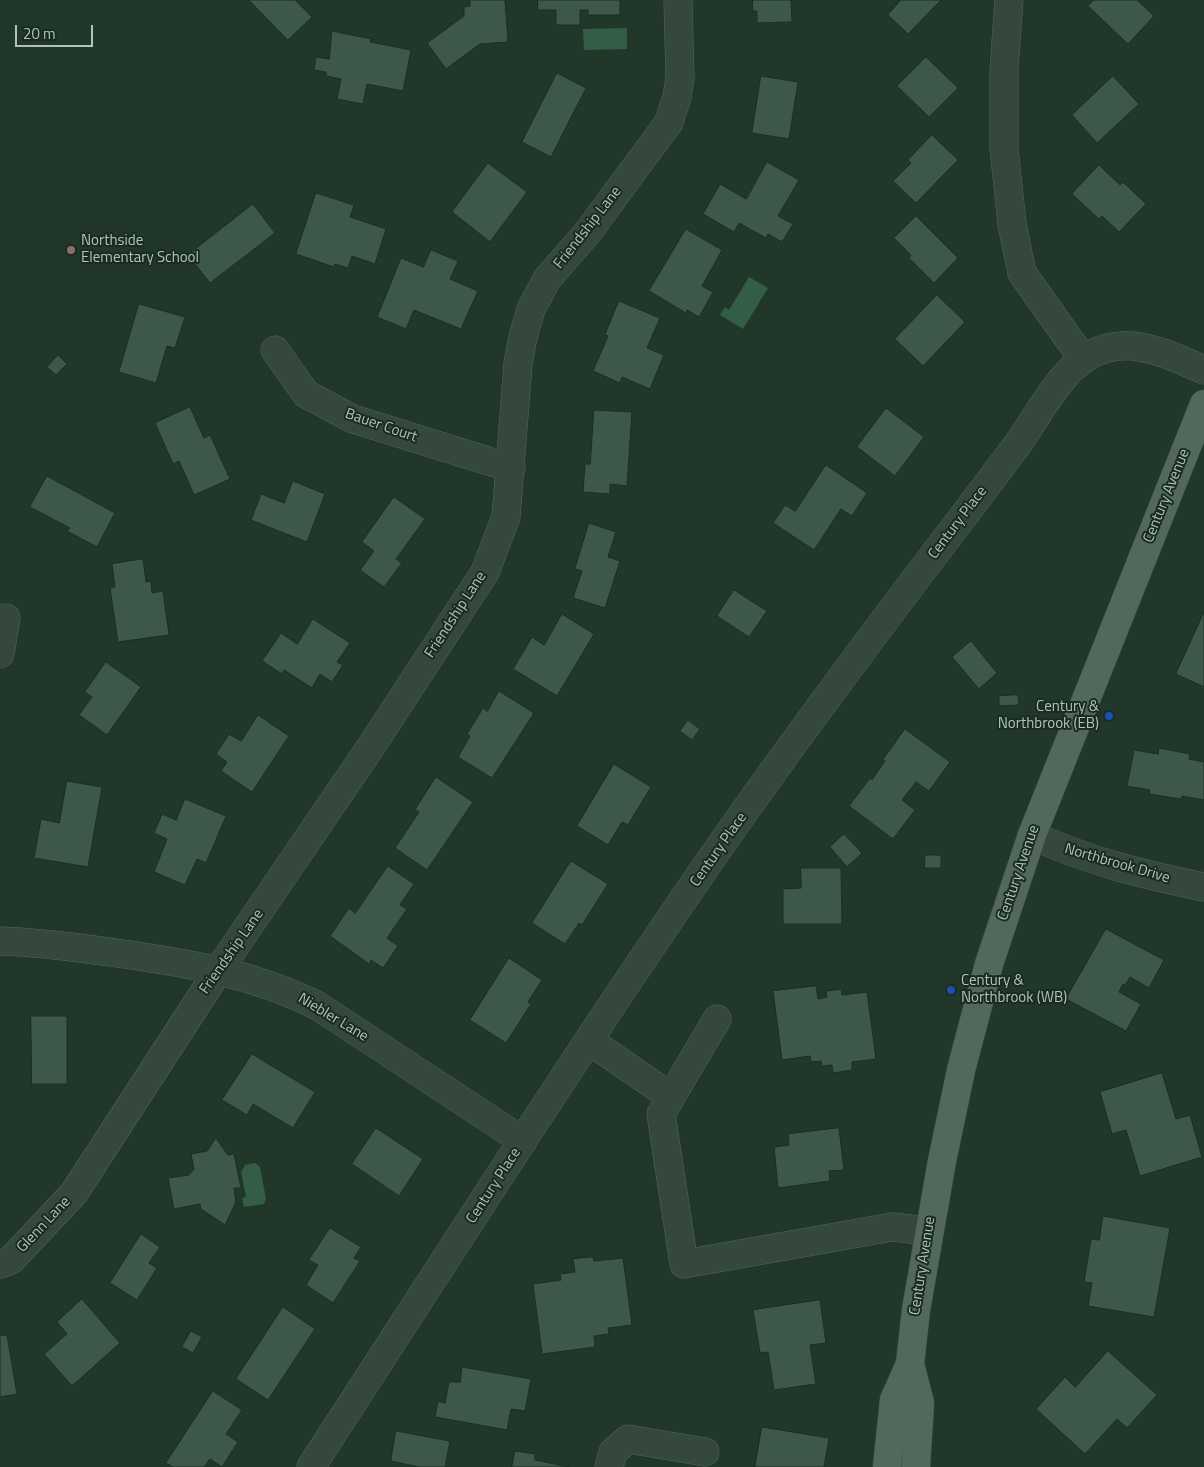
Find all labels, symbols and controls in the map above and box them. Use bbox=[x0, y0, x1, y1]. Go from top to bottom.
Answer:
scale bar bbox=[18, 15, 95, 47]
text: 20 m bbox=[23, 22, 56, 45]
street label: Friendship Lane bbox=[550, 183, 626, 273]
place label: Northside Elementary School bbox=[81, 232, 199, 267]
marker: Northside Elementary School bbox=[65, 244, 77, 256]
street label: Bauer Court bbox=[343, 405, 419, 447]
street label: Century Avenue bbox=[1140, 447, 1194, 545]
street label: Century Place bbox=[925, 483, 991, 563]
street label: Friendship Lane bbox=[421, 568, 491, 662]
place label: Century & Northbrook (EB) bbox=[998, 698, 1099, 733]
marker: Century & Northbrook (EB) bbox=[1103, 710, 1115, 722]
street label: Century Place bbox=[687, 809, 751, 891]
street label: Century Avenue bbox=[994, 823, 1044, 923]
street label: Northbrook Drive bbox=[1062, 840, 1172, 888]
street label: Friendship Lane bbox=[196, 906, 268, 998]
place label: Century & Northbrook (WB) bbox=[961, 972, 1067, 1007]
marker: Century & Northbrook (WB) bbox=[945, 984, 957, 996]
street label: Niebler Lane bbox=[295, 990, 371, 1046]
street label: Century Place bbox=[463, 1145, 525, 1227]
street label: Glenn Lane bbox=[14, 1193, 74, 1257]
street label: Century Avenue bbox=[906, 1215, 940, 1317]

